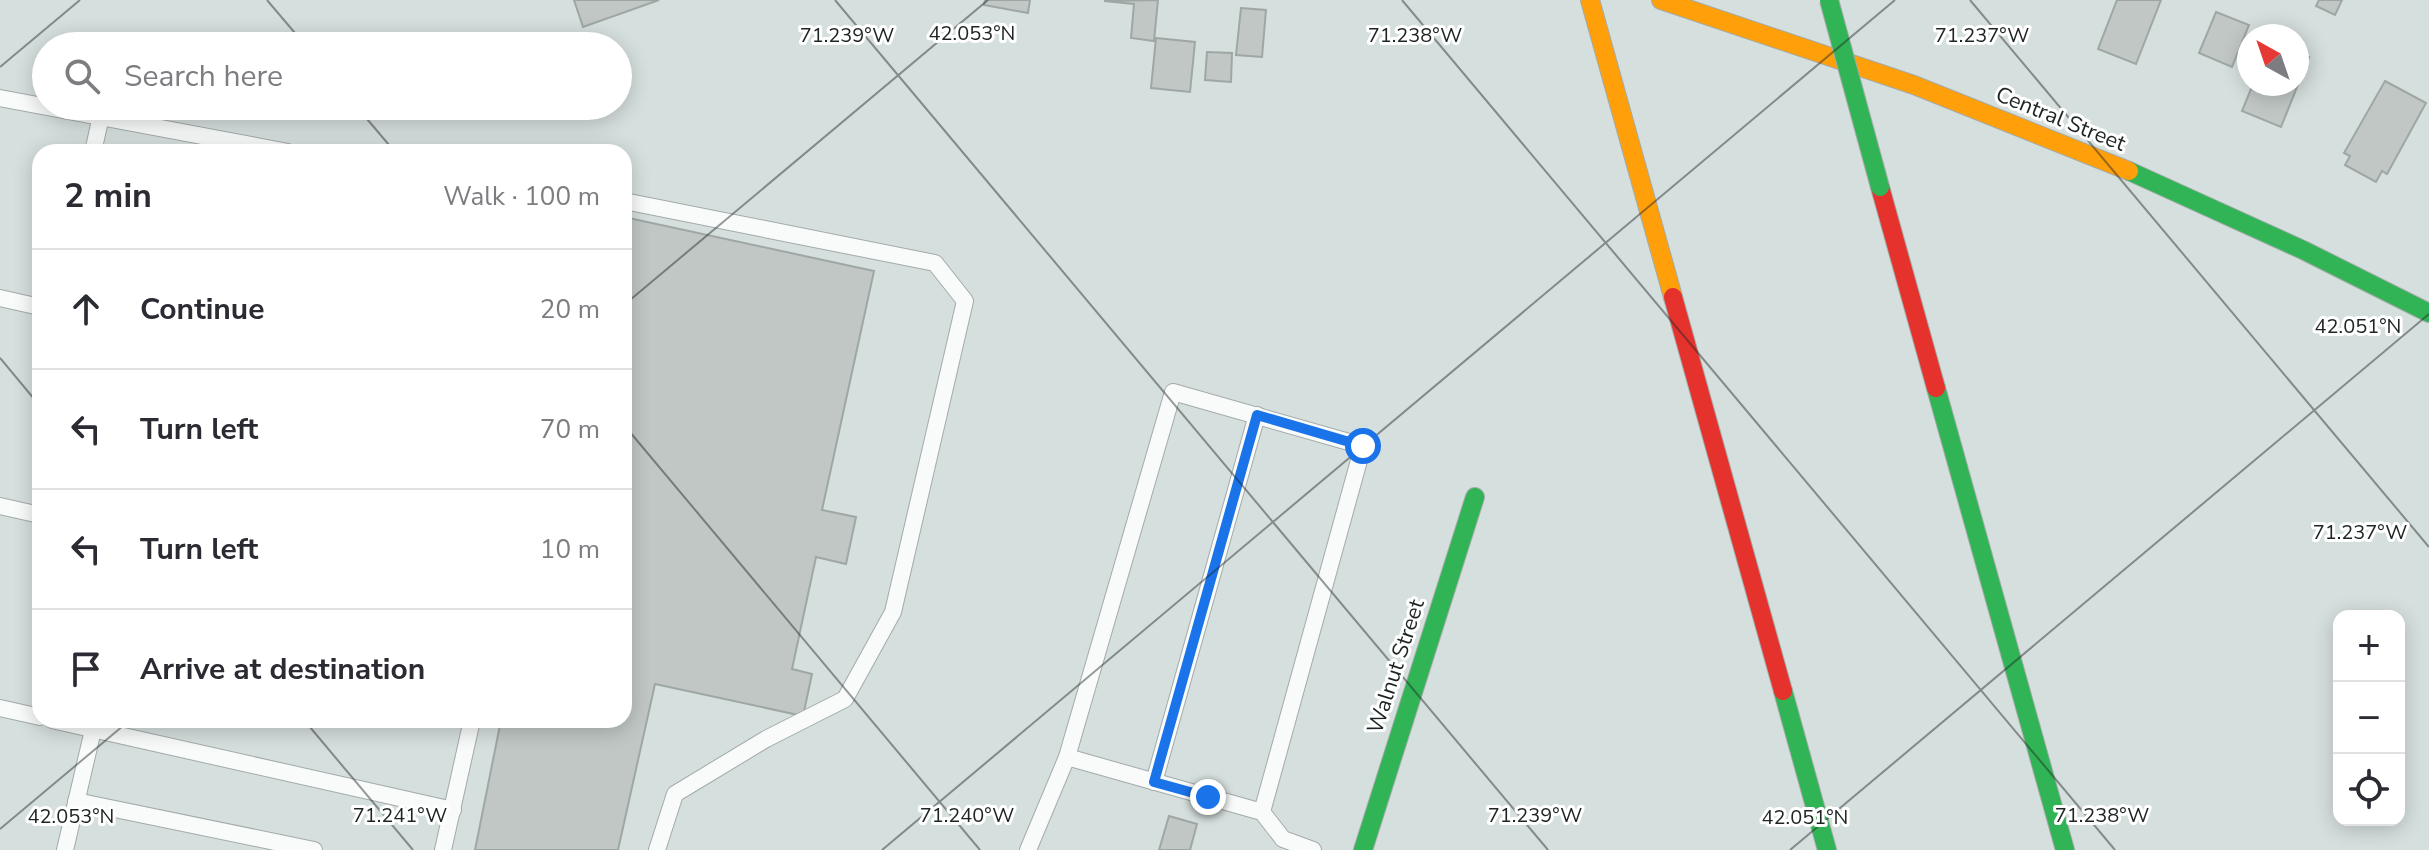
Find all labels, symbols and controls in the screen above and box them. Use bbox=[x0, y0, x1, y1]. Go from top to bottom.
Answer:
text: 42.053°N bbox=[929, 20, 1015, 47]
text: 71.239°W bbox=[800, 22, 894, 49]
text: 71.238°W bbox=[1368, 22, 1462, 49]
text: 71.237°W bbox=[1935, 22, 2029, 49]
north arrow bbox=[2237, 24, 2309, 96]
search box bbox=[32, 32, 632, 120]
icon: search bbox=[60, 54, 104, 98]
text: Search here bbox=[124, 56, 283, 97]
street label: Central Street bbox=[1991, 79, 2130, 159]
text: 2 min bbox=[64, 173, 152, 219]
text: Walk · 100 m bbox=[443, 179, 600, 214]
icon: ahead bbox=[64, 287, 108, 331]
text: Continue bbox=[140, 289, 265, 330]
text: 20 m bbox=[540, 292, 600, 327]
text: 42.051°N bbox=[2315, 313, 2401, 340]
icon: left bbox=[64, 407, 108, 451]
text: Turn left bbox=[140, 409, 258, 450]
text: 70 m bbox=[540, 412, 600, 447]
route start bbox=[1345, 428, 1381, 464]
text: 71.237°W bbox=[2313, 519, 2407, 546]
icon: left bbox=[64, 527, 108, 571]
text: Turn left bbox=[140, 529, 258, 570]
text: 10 m bbox=[540, 532, 600, 567]
street label: Walnut Street bbox=[1360, 595, 1432, 737]
map controls bbox=[2333, 610, 2405, 826]
button: + bbox=[2333, 610, 2405, 682]
icon: arrive bbox=[64, 647, 108, 691]
text: Arrive at destination bbox=[140, 649, 425, 690]
button: − bbox=[2333, 682, 2405, 754]
button: locate bbox=[2333, 754, 2405, 826]
route end bbox=[1190, 779, 1226, 815]
text: 71.241°W bbox=[353, 802, 447, 829]
text: 71.240°W bbox=[920, 802, 1014, 829]
text: 71.239°W bbox=[1488, 802, 1582, 829]
text: 71.238°W bbox=[2055, 802, 2149, 829]
text: 42.053°N bbox=[28, 803, 114, 830]
text: 42.051°N bbox=[1762, 804, 1848, 831]

